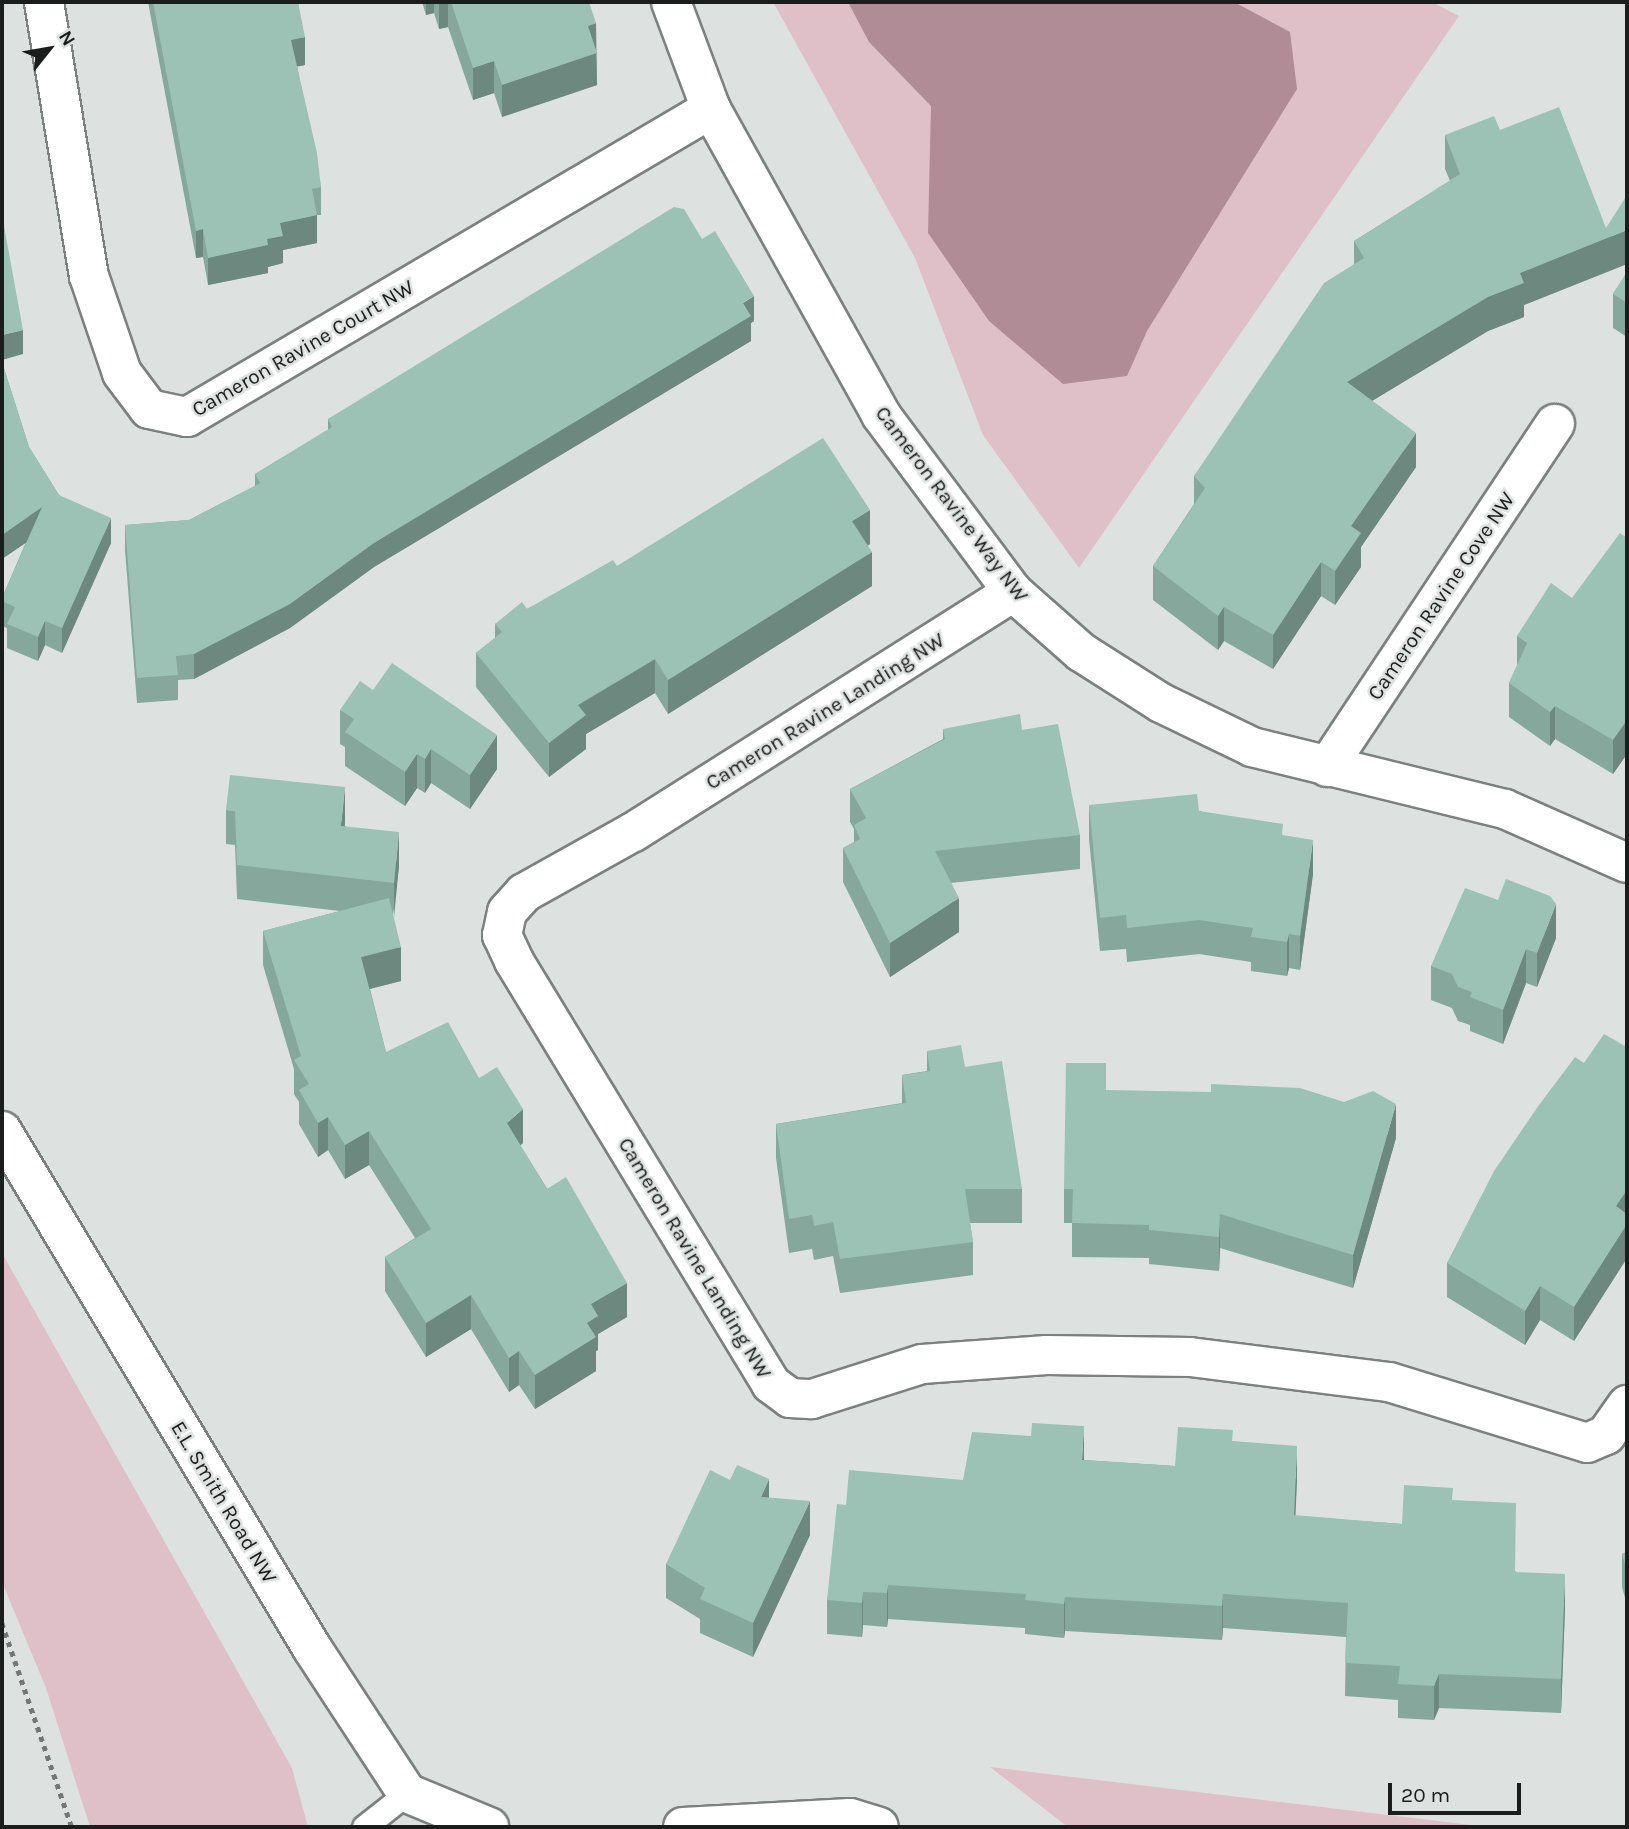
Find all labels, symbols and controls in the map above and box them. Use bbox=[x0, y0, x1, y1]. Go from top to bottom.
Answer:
north arrow bbox=[14, 14, 84, 84]
text: N bbox=[54, 27, 80, 50]
street label: Cameron Ravine Court NW bbox=[188, 274, 418, 422]
street label: Cameron Ravine Way NW bbox=[870, 401, 1034, 607]
street label: Cameron Ravine Cove NW bbox=[1362, 487, 1520, 705]
street label: Cameron Ravine Landing NW bbox=[701, 627, 949, 795]
street label: Cameron Ravine Landing NW bbox=[613, 1133, 777, 1383]
street label: E.L. Smith Road NW bbox=[166, 1416, 282, 1588]
scale bar bbox=[1391, 1770, 1524, 1814]
text: 20 m bbox=[1401, 1783, 1450, 1807]

